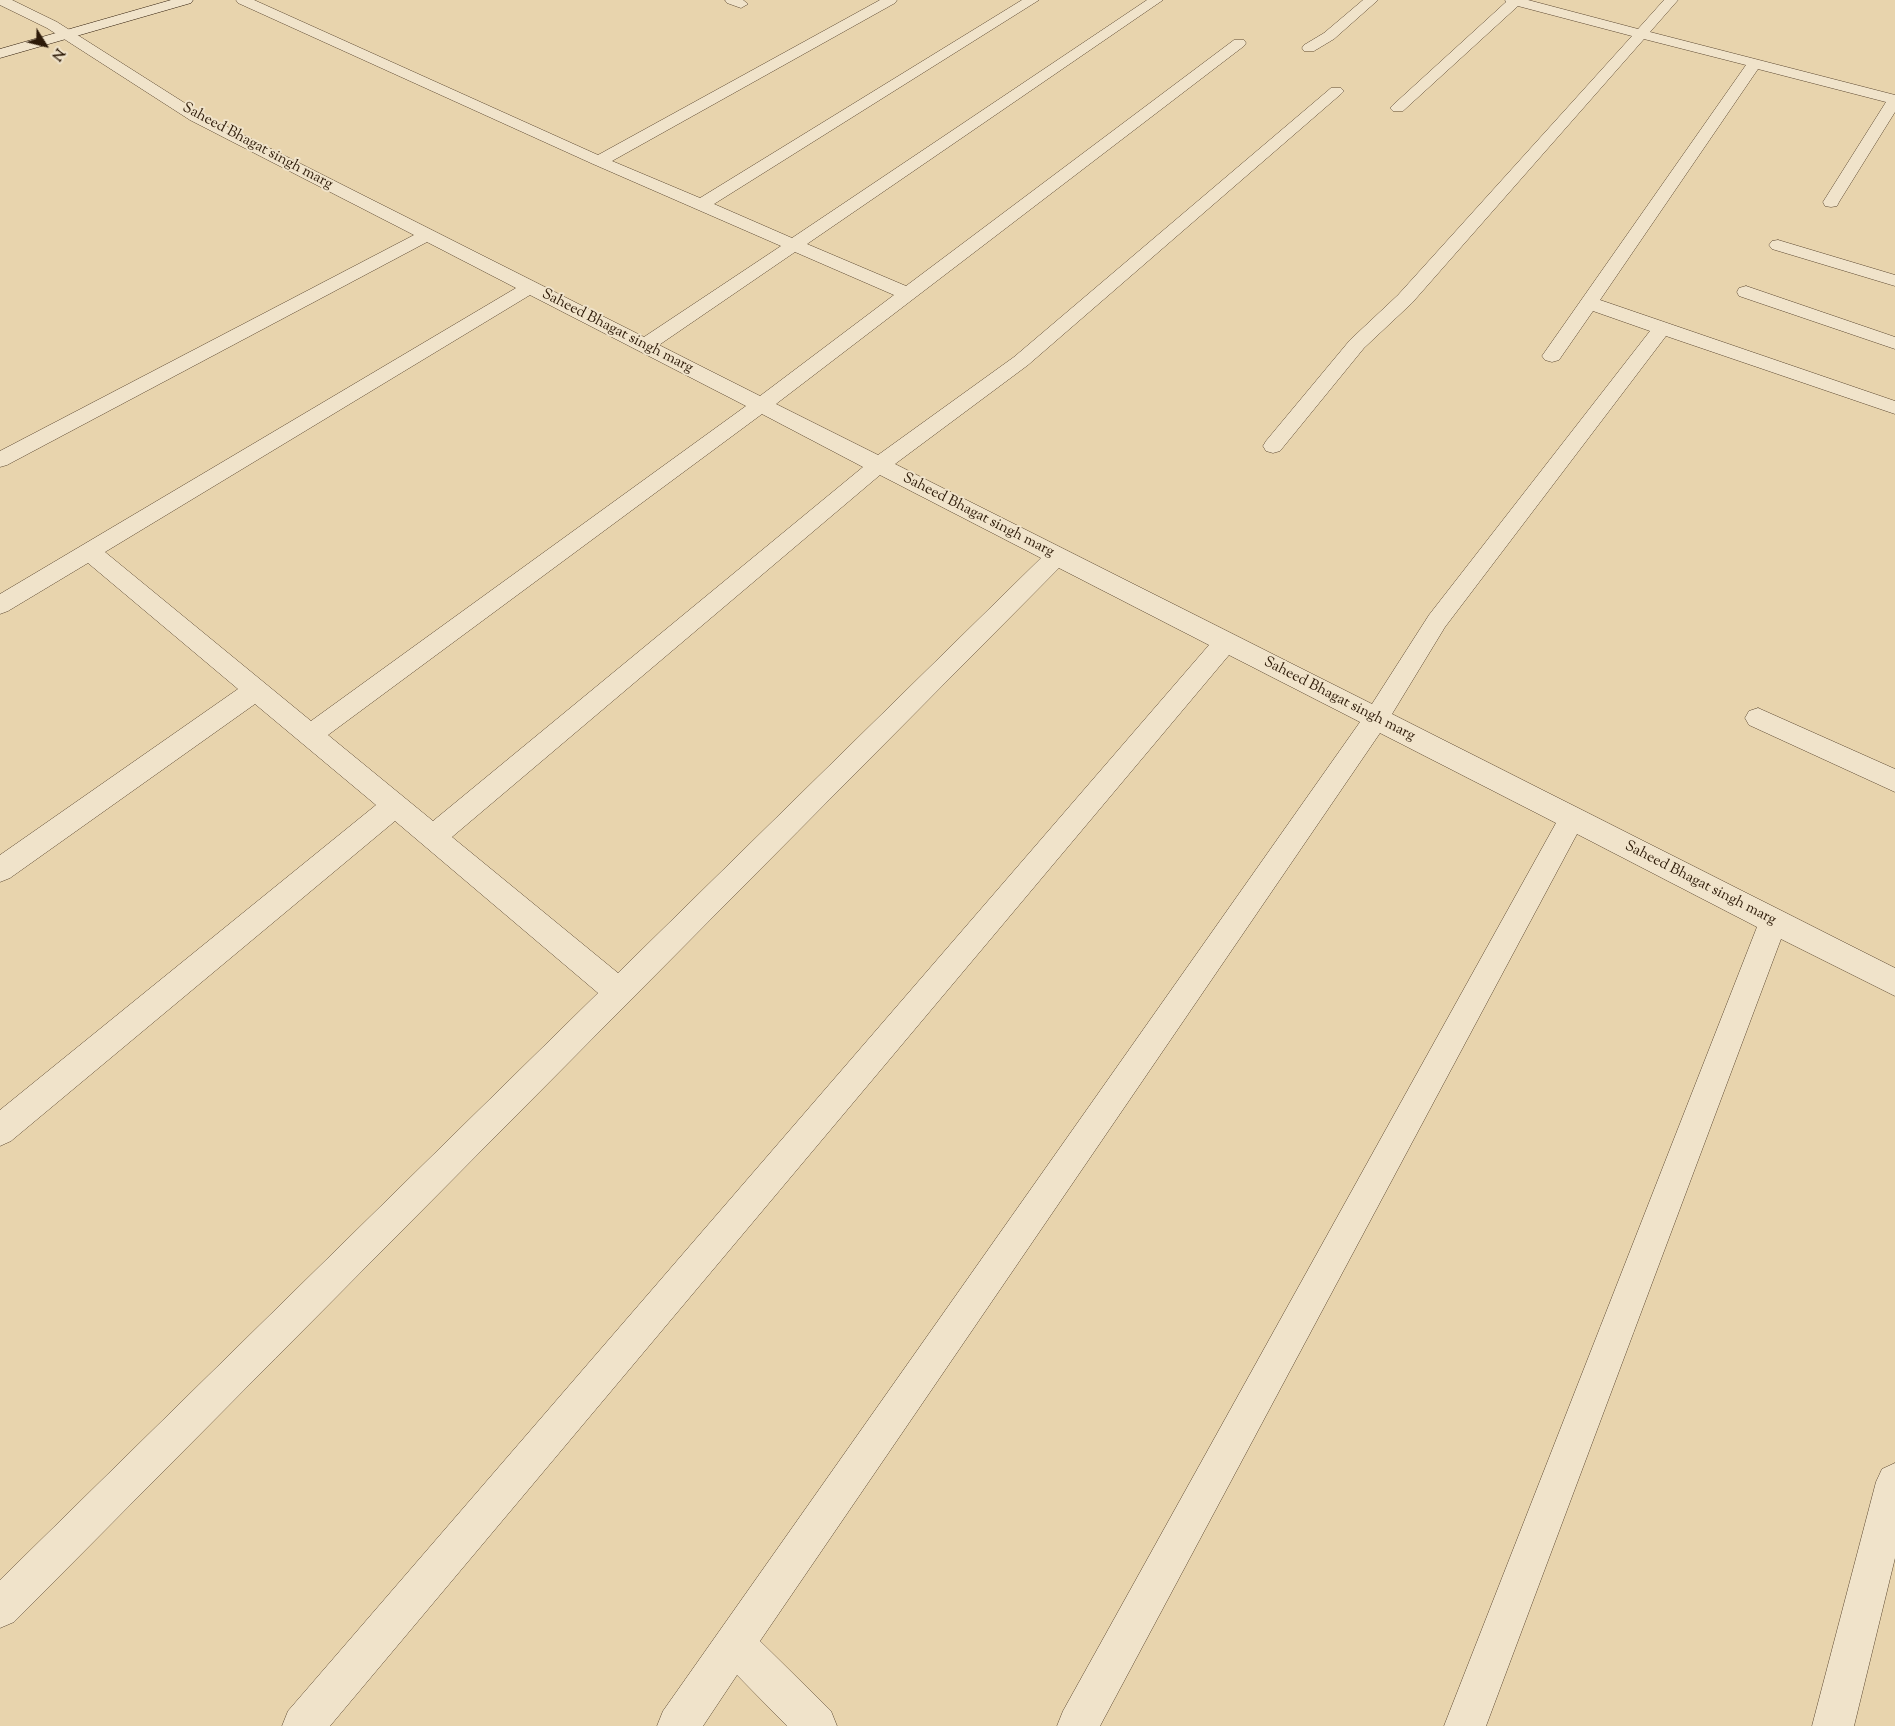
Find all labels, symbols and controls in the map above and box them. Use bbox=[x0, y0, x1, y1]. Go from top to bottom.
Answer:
north arrow bbox=[20, 20, 70, 70]
text: N bbox=[46, 43, 69, 64]
street label: Saheed Bhagat singh marg bbox=[179, 100, 335, 194]
street label: Saheed Bhagat singh marg bbox=[538, 286, 696, 378]
street label: Saheed Bhagat singh marg bbox=[899, 470, 1057, 562]
street label: Saheed Bhagat singh marg bbox=[1260, 654, 1418, 746]
street label: Saheed Bhagat singh marg bbox=[1621, 838, 1779, 930]

